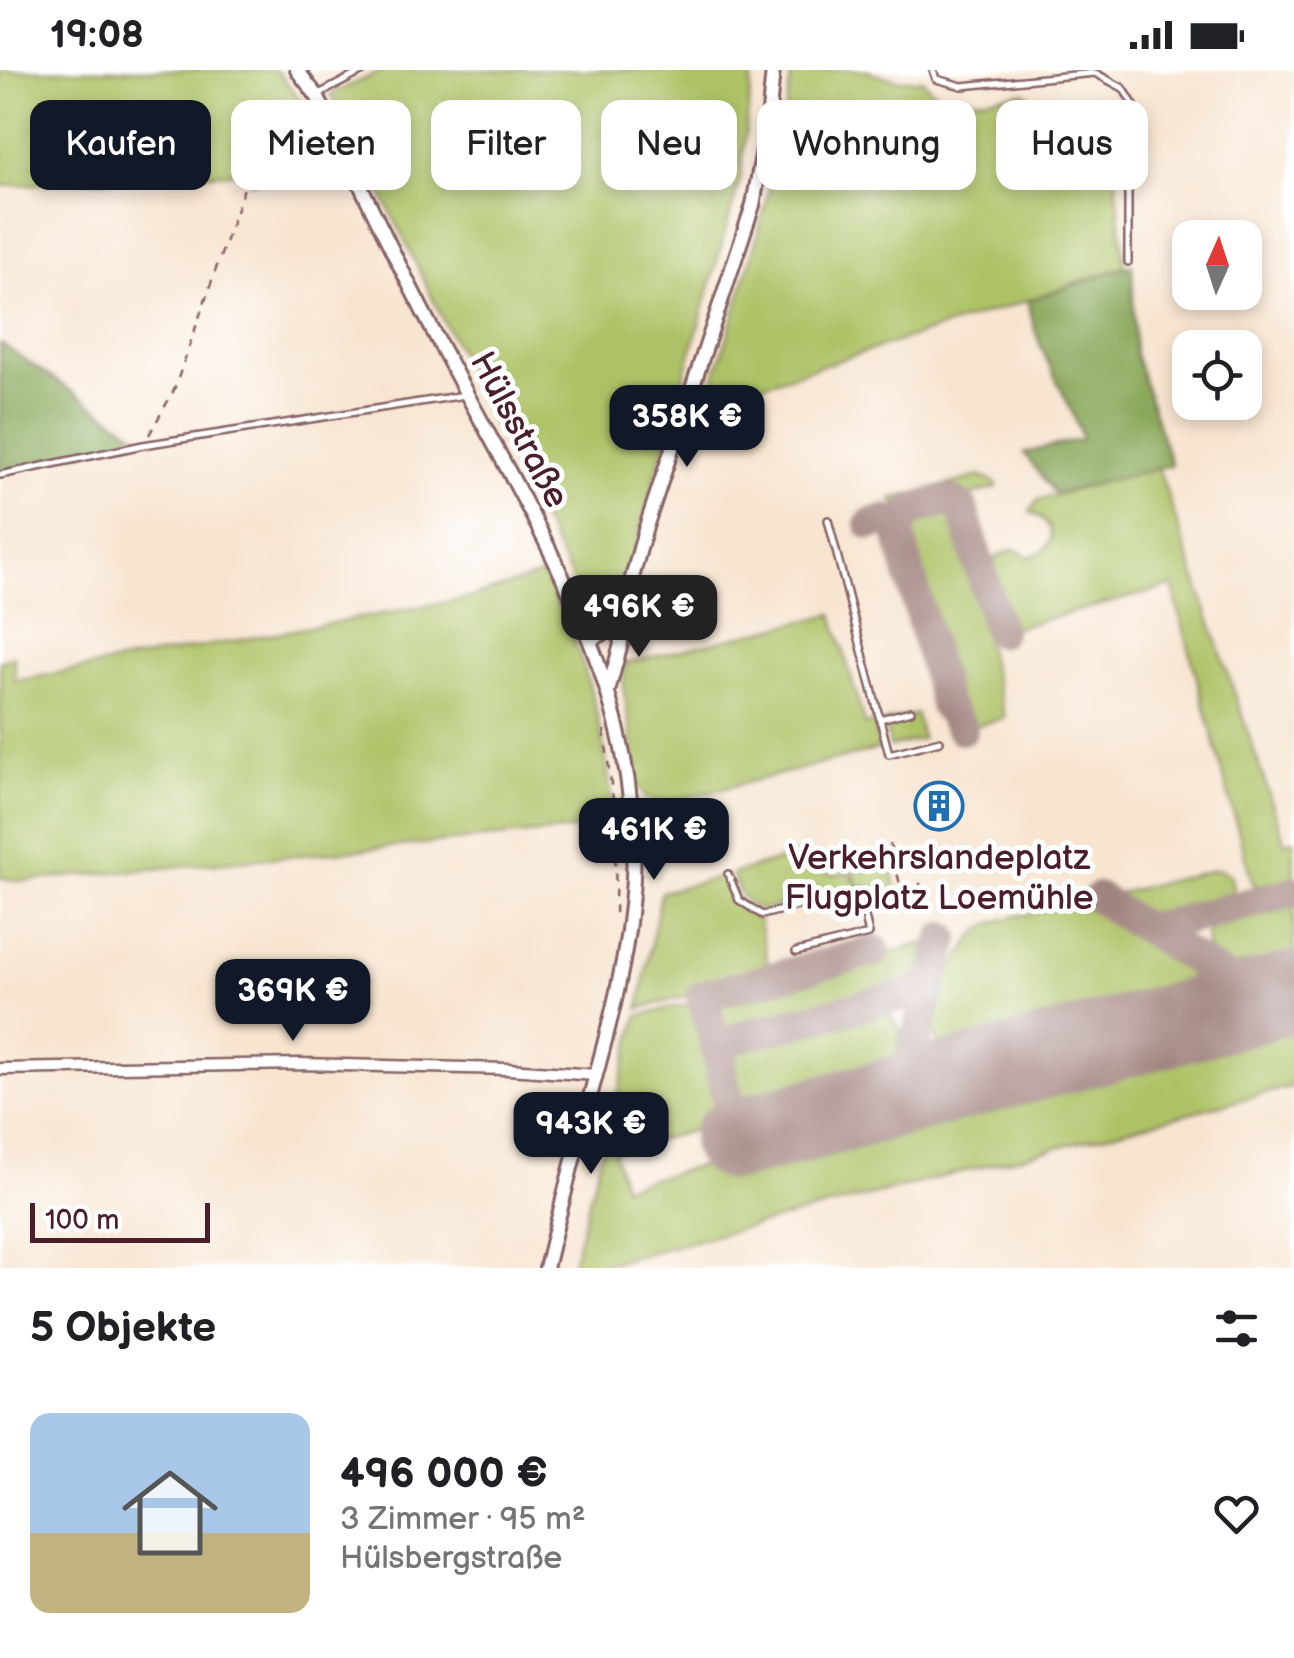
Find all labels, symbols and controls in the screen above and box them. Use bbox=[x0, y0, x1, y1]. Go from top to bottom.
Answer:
text: 19:08 bbox=[50, 13, 144, 58]
chip: Kaufen bbox=[30, 100, 211, 190]
chip: Mieten bbox=[231, 100, 411, 190]
chip: Filter bbox=[431, 100, 581, 190]
chip: Neu bbox=[601, 100, 737, 190]
chip: Wohnung bbox=[757, 100, 976, 190]
chip: Haus bbox=[996, 100, 1148, 190]
north arrow bbox=[1172, 220, 1262, 310]
map controls bbox=[1172, 220, 1262, 420]
button: locate bbox=[1172, 330, 1262, 420]
street label: Hülsstraße bbox=[460, 345, 578, 515]
pin: 358K € bbox=[606, 385, 768, 470]
text: 358K € bbox=[632, 398, 742, 437]
pin: 496K € bbox=[558, 575, 720, 660]
text: 496K € bbox=[583, 588, 695, 627]
building icon: Verkehrslandeplatz Flugplatz Loemühle bbox=[913, 780, 965, 832]
pin: 461K € bbox=[573, 798, 735, 883]
text: 461K € bbox=[601, 811, 707, 850]
place label: Verkehrslandeplatz Flugplatz Loemühle bbox=[785, 837, 1093, 920]
pin: 369K € bbox=[212, 959, 374, 1044]
text: 369K € bbox=[237, 972, 349, 1011]
pin: 943K € bbox=[510, 1092, 672, 1177]
text: 943K € bbox=[536, 1105, 646, 1144]
scale bar bbox=[30, 1198, 210, 1242]
text: 100 m bbox=[45, 1204, 119, 1237]
icon: filters bbox=[1209, 1301, 1264, 1356]
text: 5 Objekte bbox=[30, 1303, 216, 1354]
text: 496 000 € bbox=[340, 1449, 548, 1500]
icon: home bbox=[110, 1453, 230, 1573]
icon: heart bbox=[1209, 1486, 1264, 1541]
text: 3 Zimmer · 95 m² bbox=[340, 1500, 586, 1539]
text: Hülsbergstraße bbox=[340, 1539, 562, 1578]

